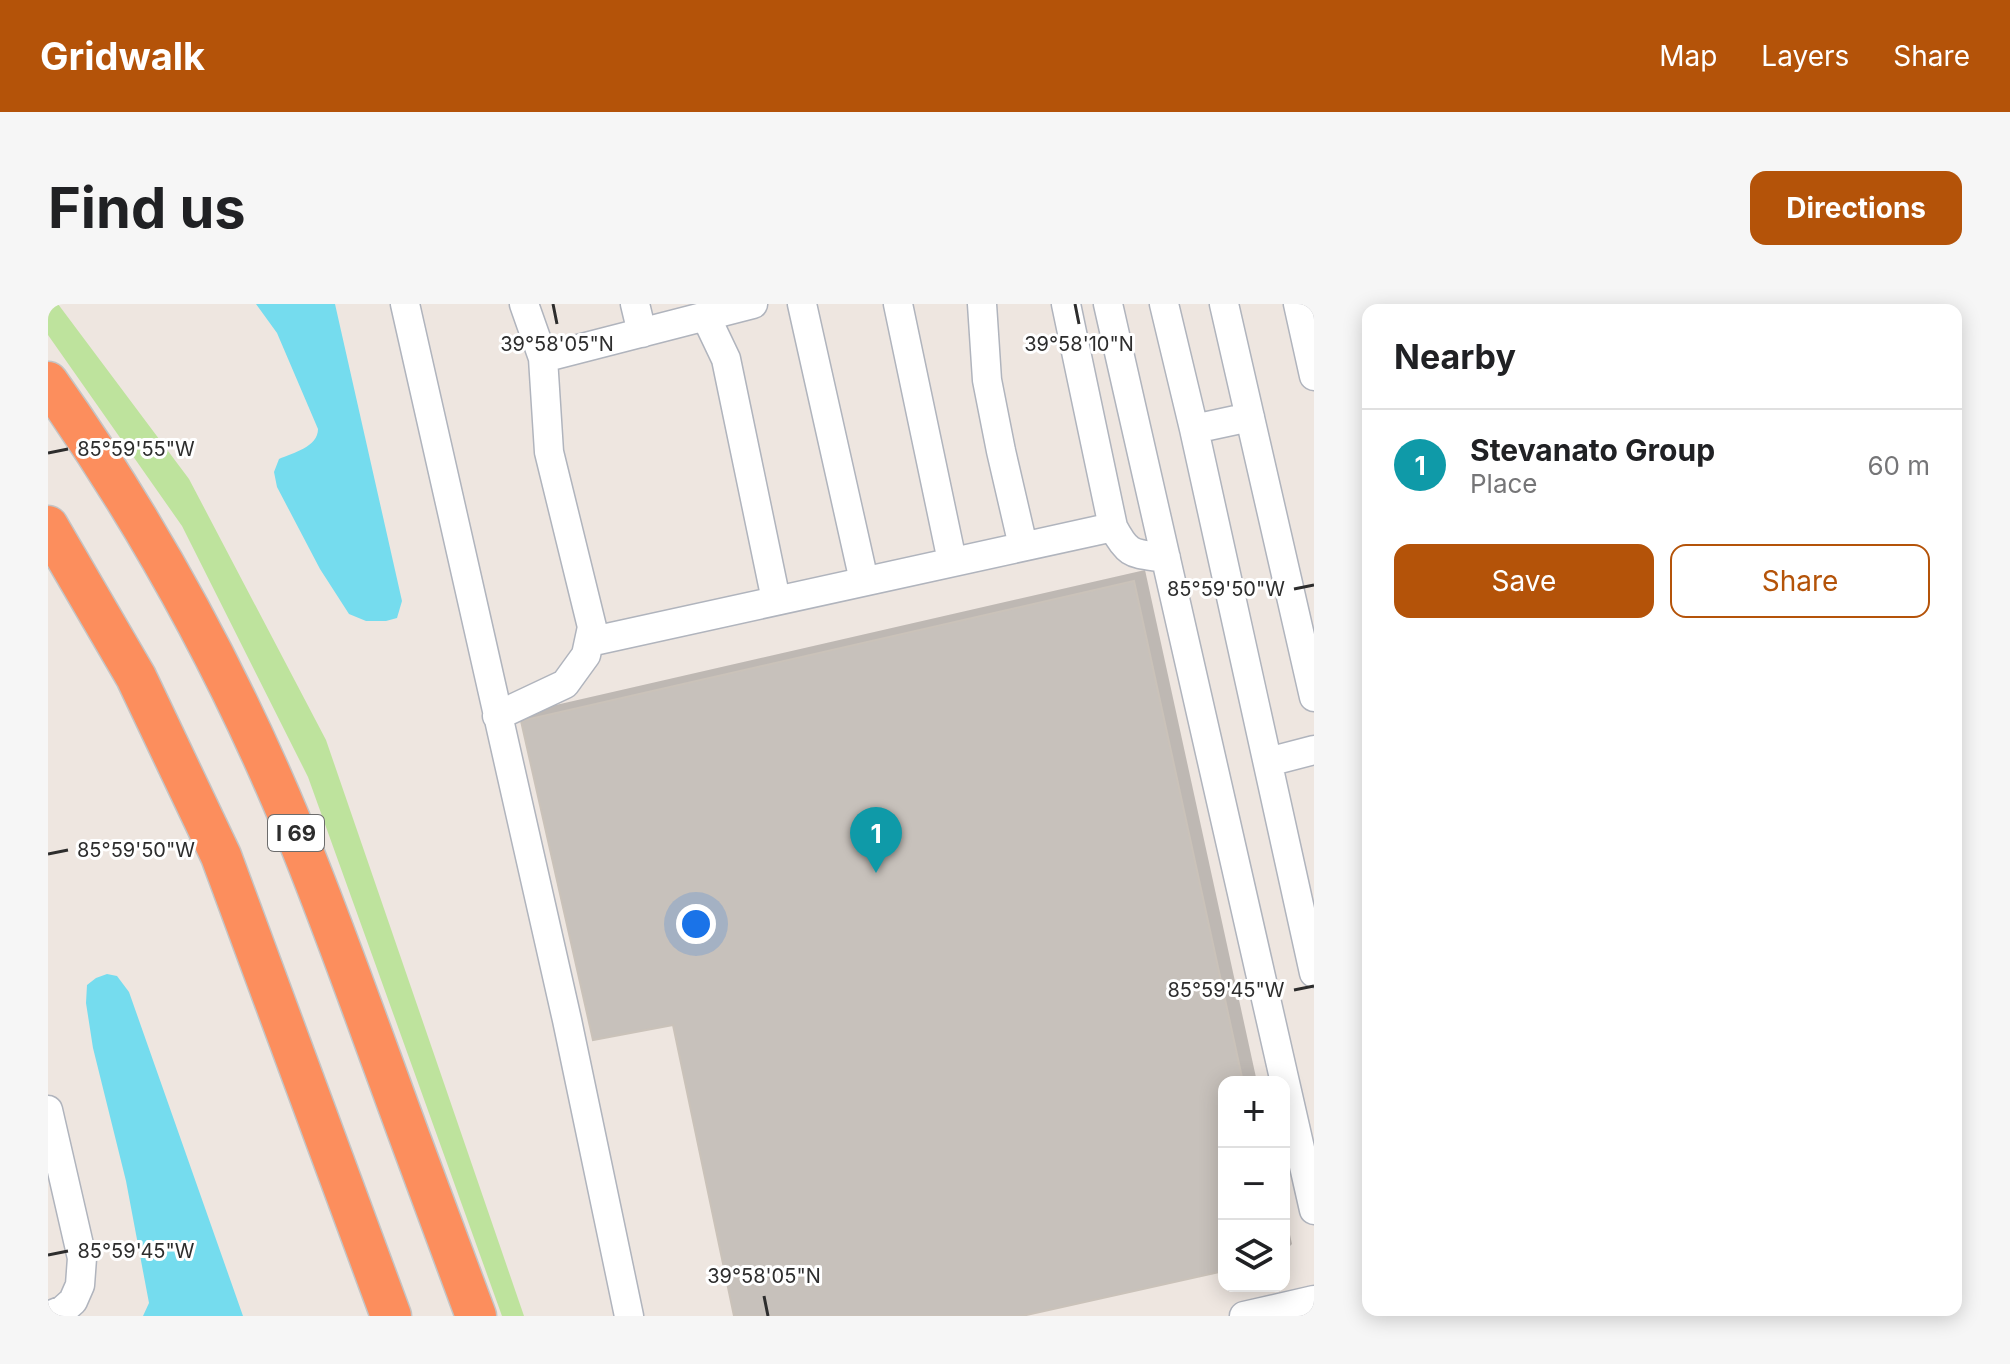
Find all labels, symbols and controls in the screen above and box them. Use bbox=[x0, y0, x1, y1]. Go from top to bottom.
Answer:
text: Gridwalk bbox=[40, 33, 205, 79]
text: Map bbox=[1659, 39, 1717, 73]
text: Layers bbox=[1761, 39, 1849, 73]
text: Share bbox=[1893, 39, 1970, 73]
button: Directions bbox=[1750, 171, 1962, 245]
text: Find us bbox=[48, 174, 246, 242]
text: 39°58'05"N bbox=[500, 332, 614, 356]
text: 39°58'10"N bbox=[1024, 332, 1134, 356]
text: Nearby bbox=[1394, 336, 1516, 377]
text: Stevanato Group bbox=[1470, 432, 1715, 468]
text: 85°59'55"W bbox=[77, 437, 195, 461]
text: 1 bbox=[1414, 450, 1426, 481]
text: 60 m bbox=[1867, 450, 1930, 481]
text: Place bbox=[1470, 468, 1538, 499]
button: Save bbox=[1394, 544, 1654, 618]
button: Share bbox=[1670, 544, 1930, 618]
text: 85°59'50"W bbox=[1167, 577, 1285, 601]
pin: 1 bbox=[850, 807, 902, 873]
road number: I 69 bbox=[268, 815, 324, 851]
text: 85°59'50"W bbox=[77, 838, 195, 862]
your location bbox=[676, 904, 716, 944]
text: 85°59'45"W bbox=[1167, 978, 1285, 1002]
map controls bbox=[1218, 1076, 1290, 1292]
button: + bbox=[1218, 1076, 1290, 1148]
button: − bbox=[1218, 1148, 1290, 1220]
button: layers bbox=[1218, 1220, 1290, 1292]
text: 85°59'45"W bbox=[77, 1239, 195, 1263]
text: 39°58'05"N bbox=[707, 1264, 821, 1288]

